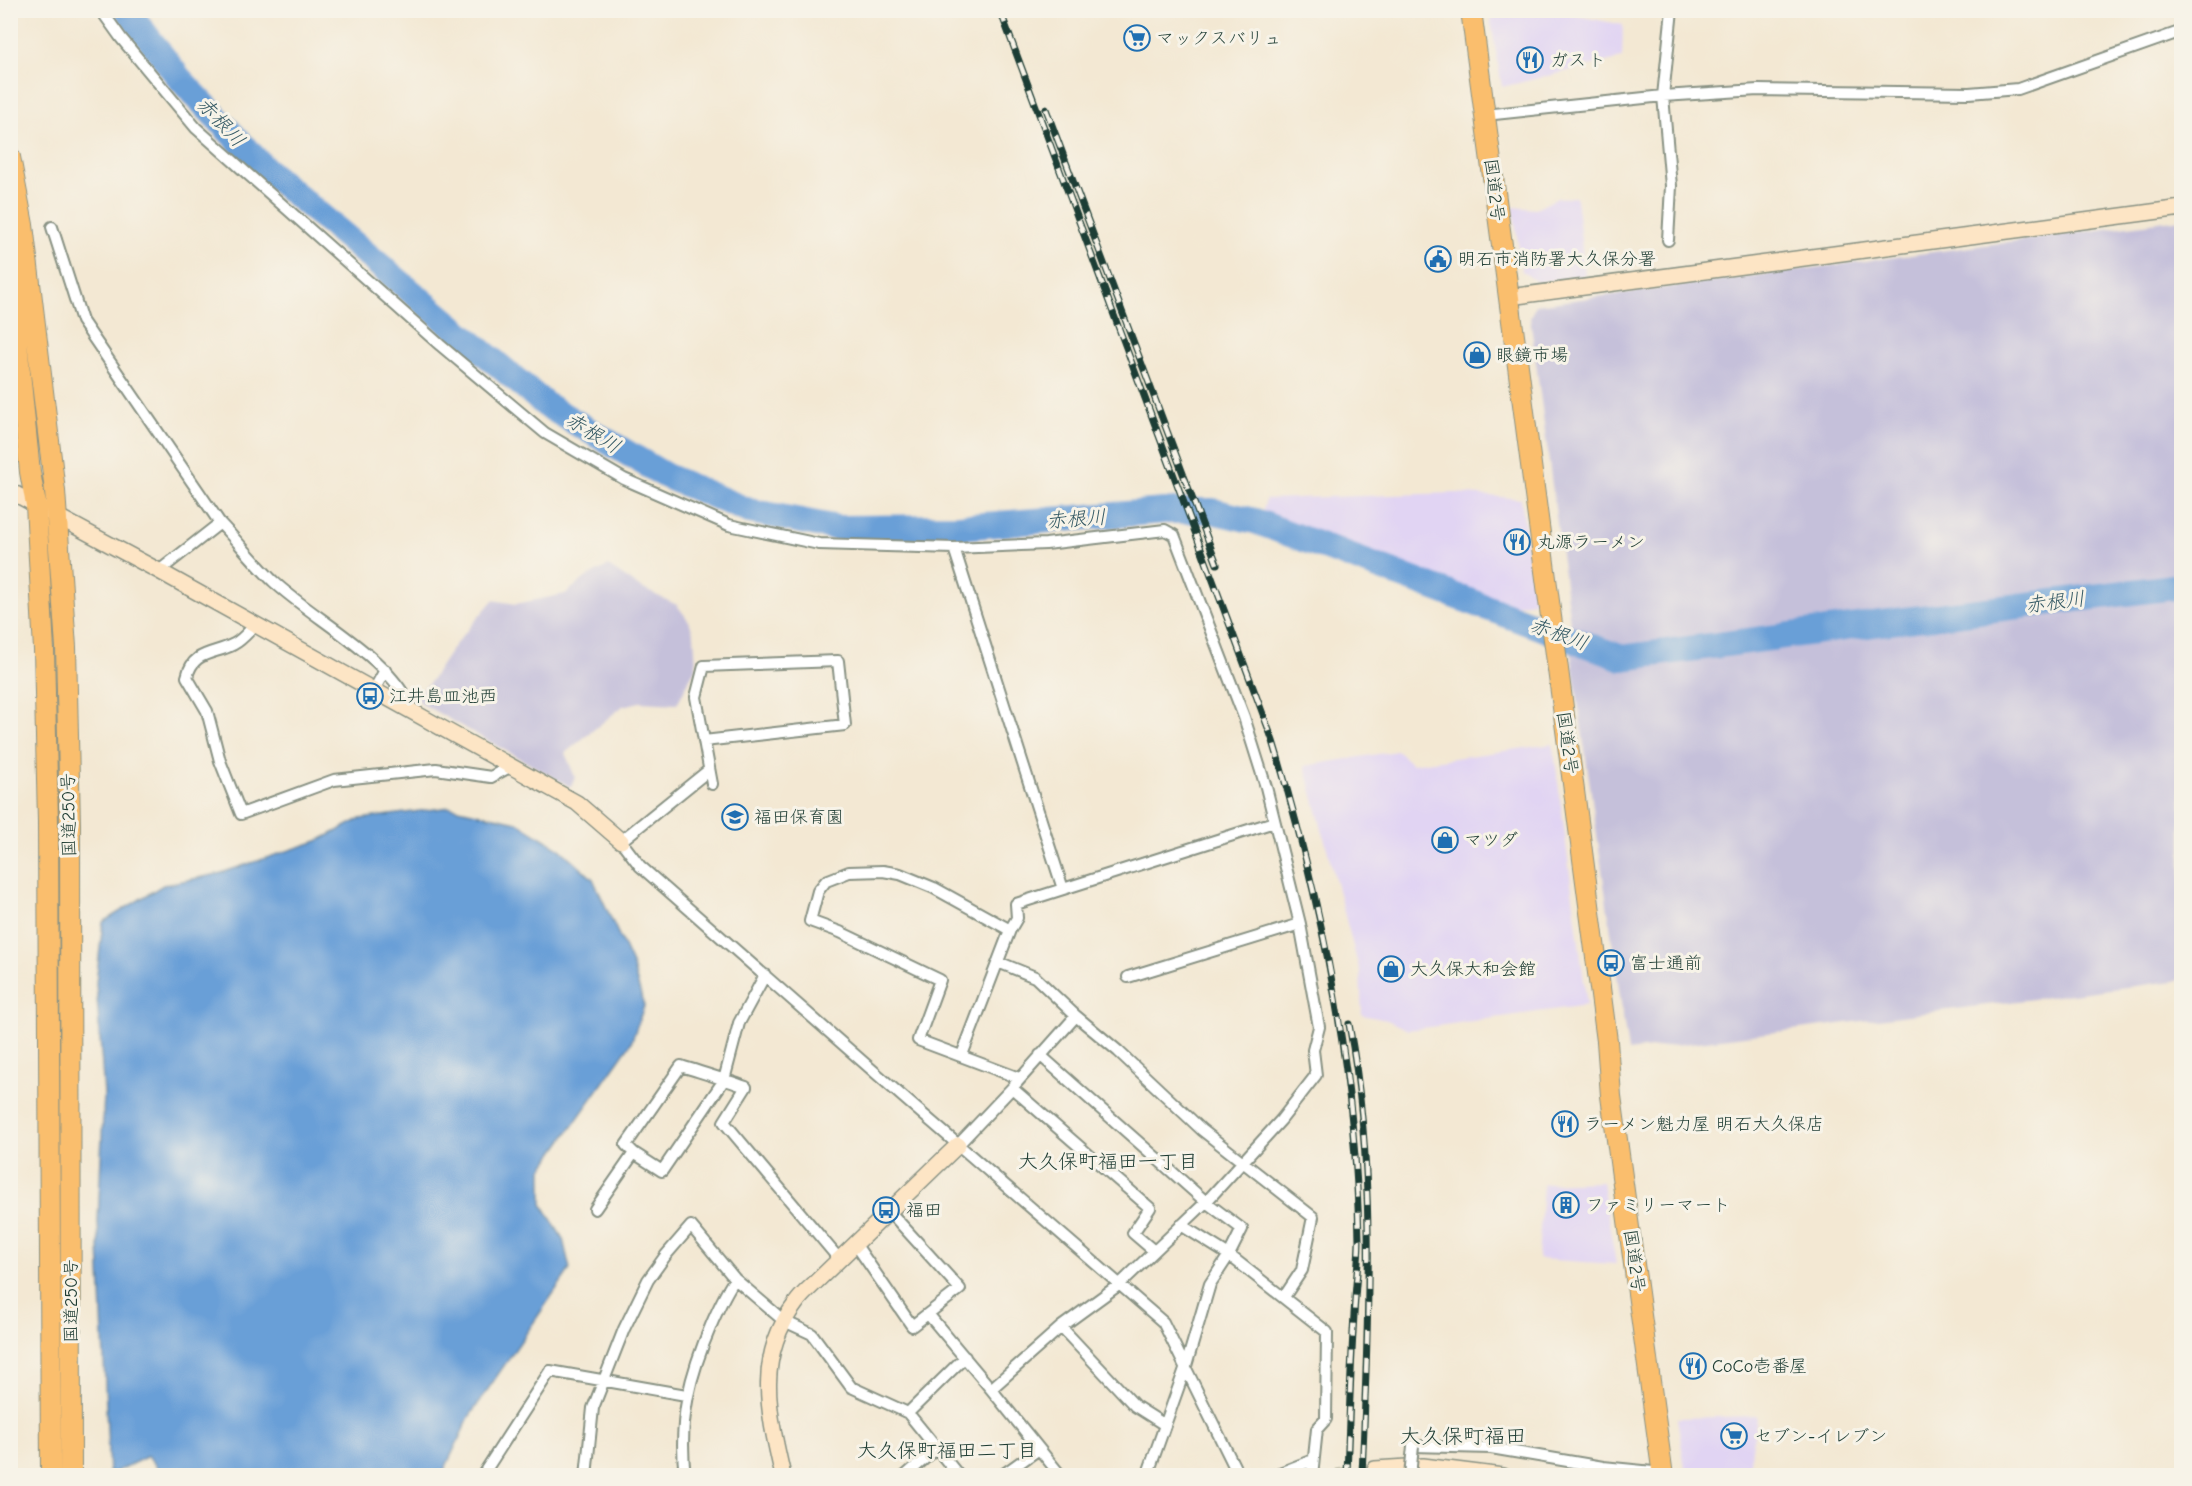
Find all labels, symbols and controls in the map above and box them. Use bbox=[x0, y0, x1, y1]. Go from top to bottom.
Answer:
supermarket icon: マックスバリュ bbox=[1122, 23, 1152, 53]
place label: マックスバリュ bbox=[1156, 28, 1282, 49]
restaurant icon: ガスト bbox=[1515, 45, 1545, 75]
place label: ガスト bbox=[1550, 50, 1606, 71]
water label: 赤根川 bbox=[192, 92, 250, 152]
street label: 国道2号 bbox=[1480, 157, 1508, 223]
public building icon: 明石市消防署大久保分署 bbox=[1423, 244, 1453, 274]
place label: 明石市消防署大久保分署 bbox=[1458, 249, 1656, 270]
shop icon: 眼鏡市場 bbox=[1462, 340, 1492, 370]
place label: 眼鏡市場 bbox=[1496, 345, 1568, 366]
water label: 赤根川 bbox=[561, 408, 625, 458]
water label: 赤根川 bbox=[1045, 505, 1107, 533]
restaurant icon: 丸源ラーメン bbox=[1502, 527, 1532, 557]
place label: 丸源ラーメン bbox=[1537, 532, 1645, 553]
water label: 赤根川 bbox=[2024, 587, 2086, 617]
water label: 赤根川 bbox=[1527, 613, 1591, 655]
bus stop icon: 江井島皿池西 bbox=[355, 681, 385, 711]
place label: 江井島皿池西 bbox=[389, 686, 497, 707]
street label: 国道2号 bbox=[1552, 710, 1582, 776]
street label: 国道250号 bbox=[58, 773, 80, 857]
school or university icon: 福田保育園 bbox=[720, 802, 750, 832]
place label: 福田保育園 bbox=[754, 807, 844, 828]
shop icon: マツダ bbox=[1430, 825, 1460, 855]
place label: マツダ bbox=[1464, 830, 1518, 851]
bus stop icon: 富士通前 bbox=[1596, 948, 1626, 978]
place label: 富士通前 bbox=[1630, 953, 1702, 974]
shop icon: 大久保大和会館 bbox=[1376, 954, 1406, 984]
place label: 大久保大和会館 bbox=[1410, 959, 1536, 980]
restaurant icon: ラーメン魁力屋 明石大久保店 bbox=[1550, 1109, 1580, 1139]
place label: ラーメン魁力屋 明石大久保店 bbox=[1584, 1114, 1824, 1135]
district label: 大久保町福田一丁目 bbox=[1018, 1150, 1198, 1173]
building icon: ファミリーマート bbox=[1551, 1190, 1581, 1220]
bus stop icon: 福田 bbox=[871, 1195, 901, 1225]
place label: ファミリーマート bbox=[1586, 1195, 1730, 1216]
place label: 福田 bbox=[906, 1200, 942, 1221]
street label: 国道2号 bbox=[1619, 1228, 1649, 1294]
street label: 国道250号 bbox=[61, 1259, 82, 1343]
restaurant icon: CoCo壱番屋 bbox=[1678, 1351, 1708, 1381]
place label: CoCo壱番屋 bbox=[1712, 1356, 1807, 1377]
supermarket icon: セブン-イレブン bbox=[1719, 1421, 1749, 1451]
district label: 大久保町福田 bbox=[1400, 1424, 1526, 1448]
place label: セブン-イレブン bbox=[1754, 1426, 1887, 1447]
district label: 大久保町福田二丁目 bbox=[857, 1439, 1037, 1462]

